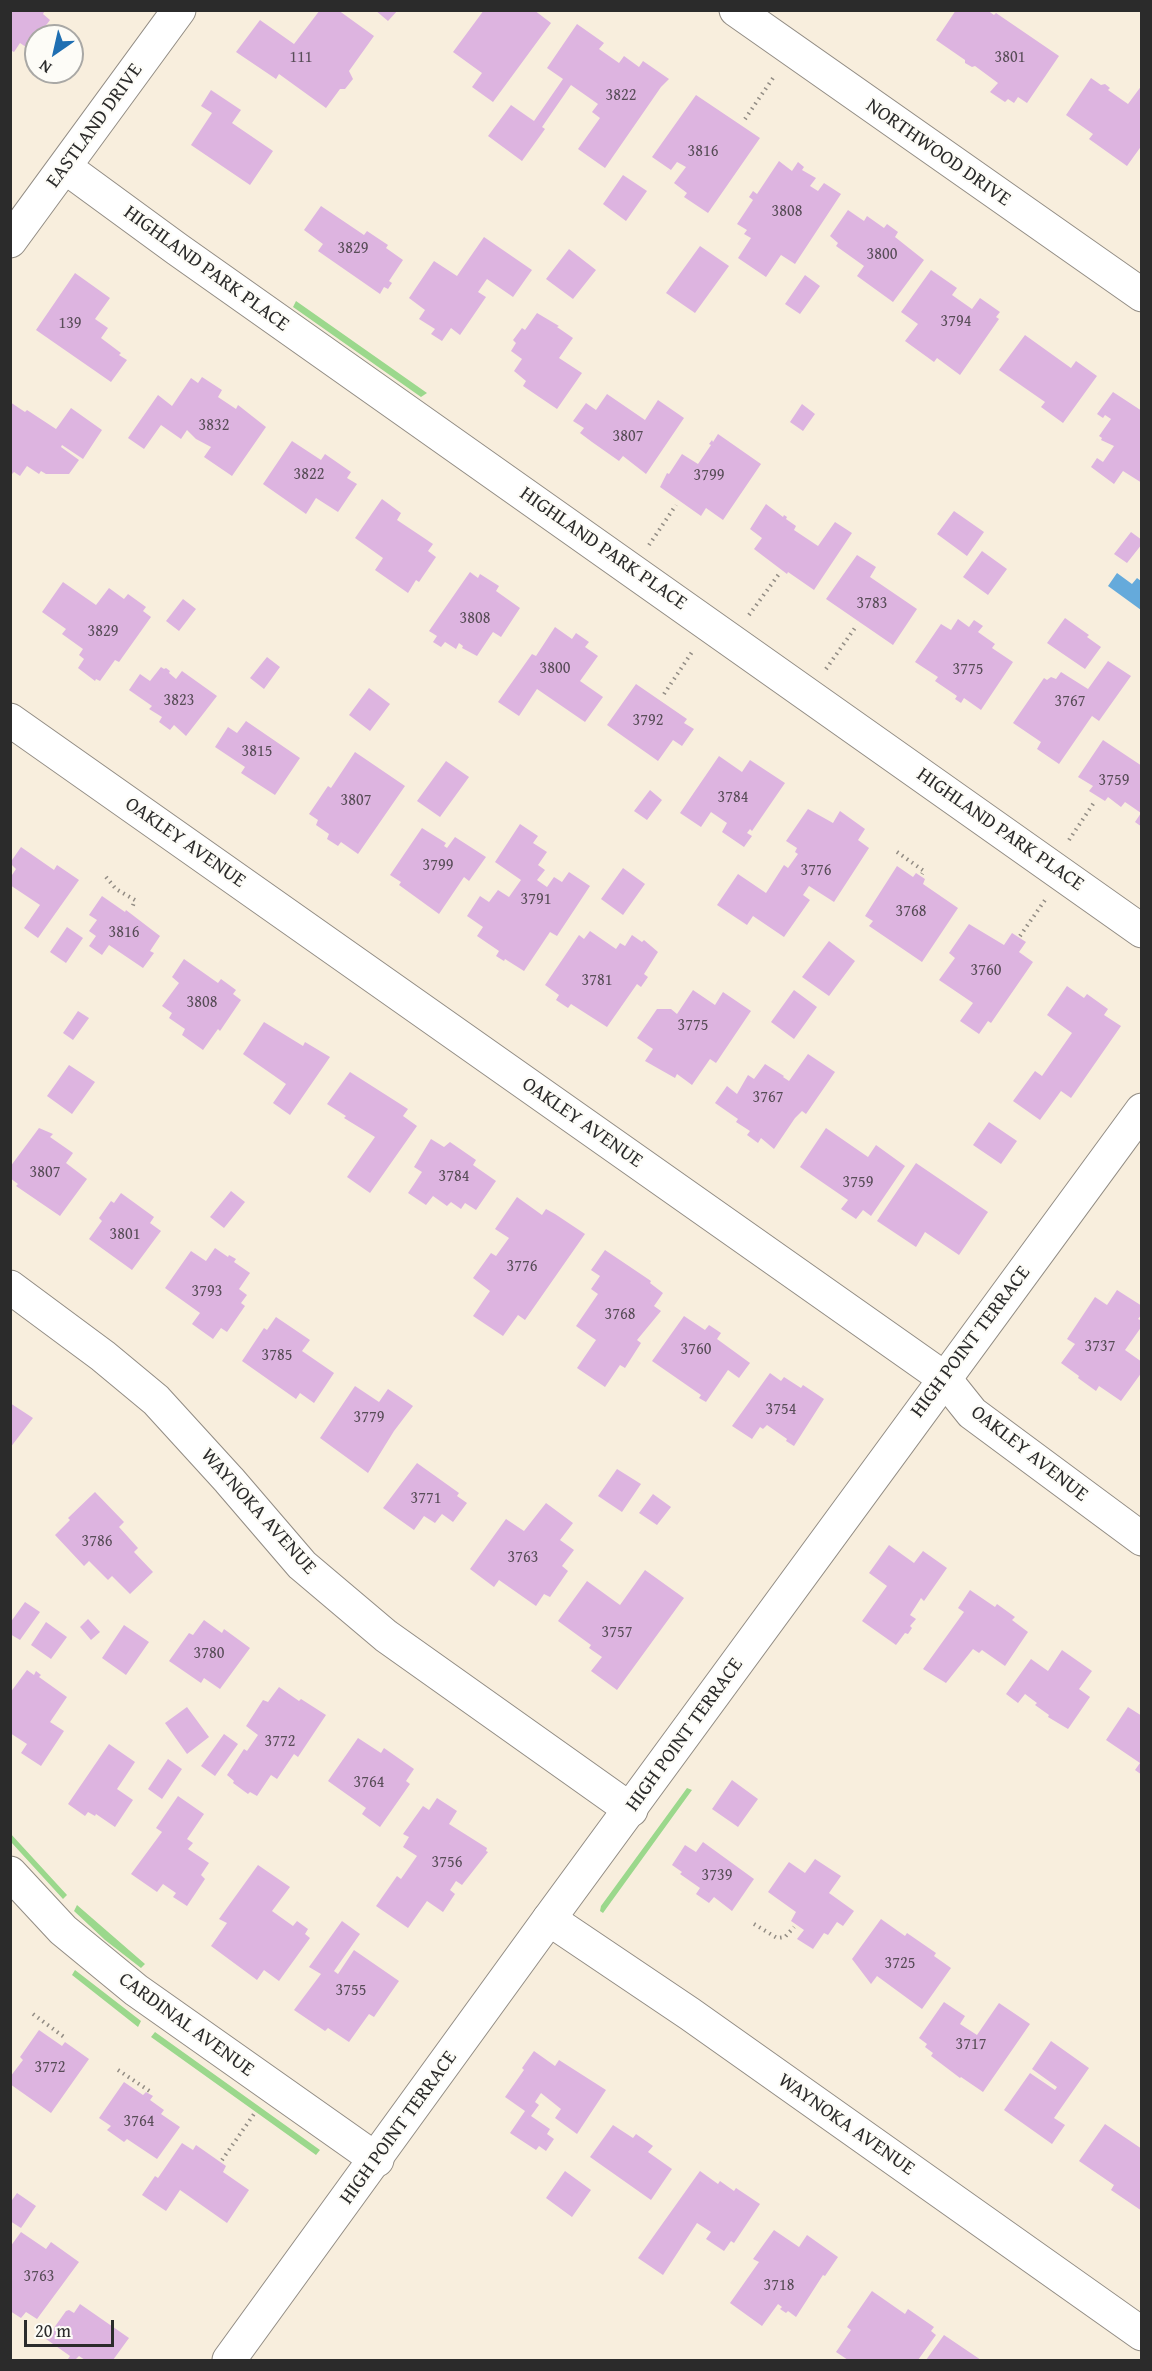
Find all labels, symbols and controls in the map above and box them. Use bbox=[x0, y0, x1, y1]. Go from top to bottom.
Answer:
north arrow bbox=[24, 24, 84, 84]
house number: 111 bbox=[289, 48, 313, 68]
house number: 3801 bbox=[995, 48, 1025, 68]
street label: EASTLAND DRIVE bbox=[42, 59, 148, 193]
house number: 3822 bbox=[606, 86, 636, 106]
street label: NORTHWOOD DRIVE bbox=[861, 94, 1015, 212]
house number: 3816 bbox=[688, 142, 718, 162]
street label: HIGHLAND PARK PLACE bbox=[119, 201, 293, 337]
house number: 3808 bbox=[772, 202, 802, 222]
house number: 3829 bbox=[338, 239, 368, 259]
house number: 3800 bbox=[867, 245, 897, 265]
house number: 3794 bbox=[941, 312, 971, 332]
house number: 139 bbox=[58, 314, 82, 334]
house number: 3832 bbox=[199, 416, 229, 436]
house number: 3807 bbox=[613, 427, 643, 447]
house number: 3822 bbox=[294, 465, 324, 485]
house number: 3799 bbox=[694, 466, 724, 486]
street label: HIGHLAND PARK PLACE bbox=[515, 482, 691, 616]
house number: 3783 bbox=[857, 594, 887, 614]
house number: 3808 bbox=[460, 609, 490, 629]
house number: 3829 bbox=[88, 622, 118, 642]
house number: 3800 bbox=[540, 659, 570, 679]
house number: 3775 bbox=[953, 660, 983, 680]
house number: 3823 bbox=[164, 691, 194, 711]
house number: 3767 bbox=[1055, 692, 1085, 712]
house number: 3792 bbox=[633, 711, 663, 731]
house number: 3815 bbox=[242, 742, 272, 762]
street label: HIGHLAND PARK PLACE bbox=[912, 763, 1088, 897]
house number: 3759 bbox=[1099, 771, 1129, 791]
house number: 3784 bbox=[718, 788, 748, 808]
house number: 3807 bbox=[341, 791, 371, 811]
street label: OAKLEY AVENUE bbox=[120, 792, 250, 894]
house number: 3799 bbox=[423, 856, 453, 876]
house number: 3776 bbox=[801, 861, 831, 881]
house number: 3791 bbox=[521, 890, 551, 910]
house number: 3768 bbox=[896, 902, 926, 922]
house number: 3816 bbox=[109, 923, 139, 943]
house number: 3760 bbox=[971, 961, 1001, 981]
house number: 3781 bbox=[582, 971, 612, 991]
house number: 3808 bbox=[187, 993, 217, 1013]
house number: 3775 bbox=[678, 1016, 708, 1036]
street label: OAKLEY AVENUE bbox=[517, 1072, 647, 1174]
house number: 3767 bbox=[753, 1088, 783, 1108]
house number: 3807 bbox=[30, 1163, 60, 1183]
house number: 3784 bbox=[439, 1167, 469, 1187]
house number: 3759 bbox=[843, 1173, 873, 1193]
house number: 3801 bbox=[110, 1225, 140, 1245]
house number: 3776 bbox=[507, 1257, 537, 1277]
street label: HIGH POINT TERRACE bbox=[906, 1261, 1036, 1423]
house number: 3793 bbox=[192, 1282, 222, 1302]
house number: 3768 bbox=[605, 1305, 635, 1325]
house number: 3737 bbox=[1085, 1337, 1115, 1357]
house number: 3760 bbox=[681, 1340, 711, 1360]
house number: 3785 bbox=[262, 1346, 292, 1366]
house number: 3754 bbox=[766, 1400, 796, 1420]
street label: OAKLEY AVENUE bbox=[966, 1401, 1092, 1507]
house number: 3779 bbox=[354, 1408, 384, 1428]
street label: WAYNOKA AVENUE bbox=[195, 1444, 321, 1580]
house number: 3771 bbox=[411, 1489, 441, 1509]
house number: 3786 bbox=[82, 1532, 112, 1552]
house number: 3763 bbox=[508, 1548, 538, 1568]
house number: 3757 bbox=[602, 1623, 632, 1643]
house number: 3780 bbox=[194, 1644, 224, 1664]
street label: HIGH POINT TERRACE bbox=[621, 1654, 749, 1816]
house number: 3772 bbox=[265, 1732, 295, 1752]
house number: 3764 bbox=[354, 1773, 384, 1793]
house number: 3756 bbox=[432, 1853, 462, 1873]
house number: 3739 bbox=[702, 1866, 732, 1886]
house number: 3725 bbox=[885, 1954, 915, 1974]
street label: CARDINAL AVENUE bbox=[114, 1968, 258, 2082]
house number: 3755 bbox=[336, 1981, 366, 2001]
house number: 3717 bbox=[956, 2035, 986, 2055]
street label: HIGH POINT TERRACE bbox=[335, 2047, 463, 2209]
house number: 3772 bbox=[35, 2058, 65, 2078]
street label: WAYNOKA AVENUE bbox=[773, 2069, 919, 2181]
house number: 3764 bbox=[124, 2112, 154, 2132]
house number: 3763 bbox=[24, 2267, 54, 2287]
house number: 3718 bbox=[764, 2276, 794, 2296]
scale bar bbox=[27, 2308, 117, 2346]
text: 20 m bbox=[35, 2317, 71, 2344]

